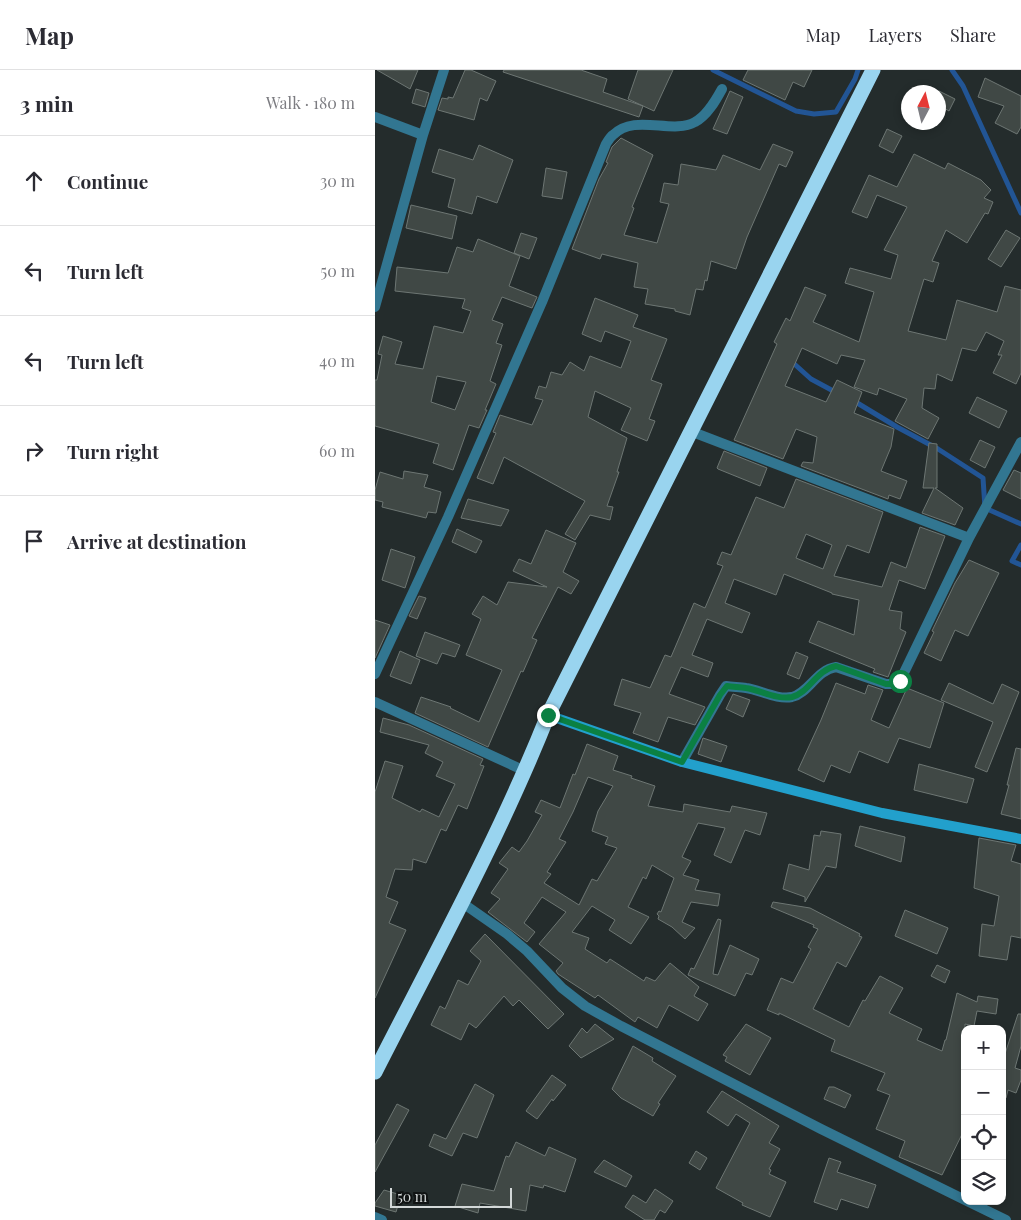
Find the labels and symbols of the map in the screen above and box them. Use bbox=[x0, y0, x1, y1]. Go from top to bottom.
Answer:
north arrow bbox=[901, 85, 946, 130]
route start bbox=[889, 670, 912, 693]
route end bbox=[537, 704, 560, 727]
scale bar bbox=[390, 1185, 513, 1208]

